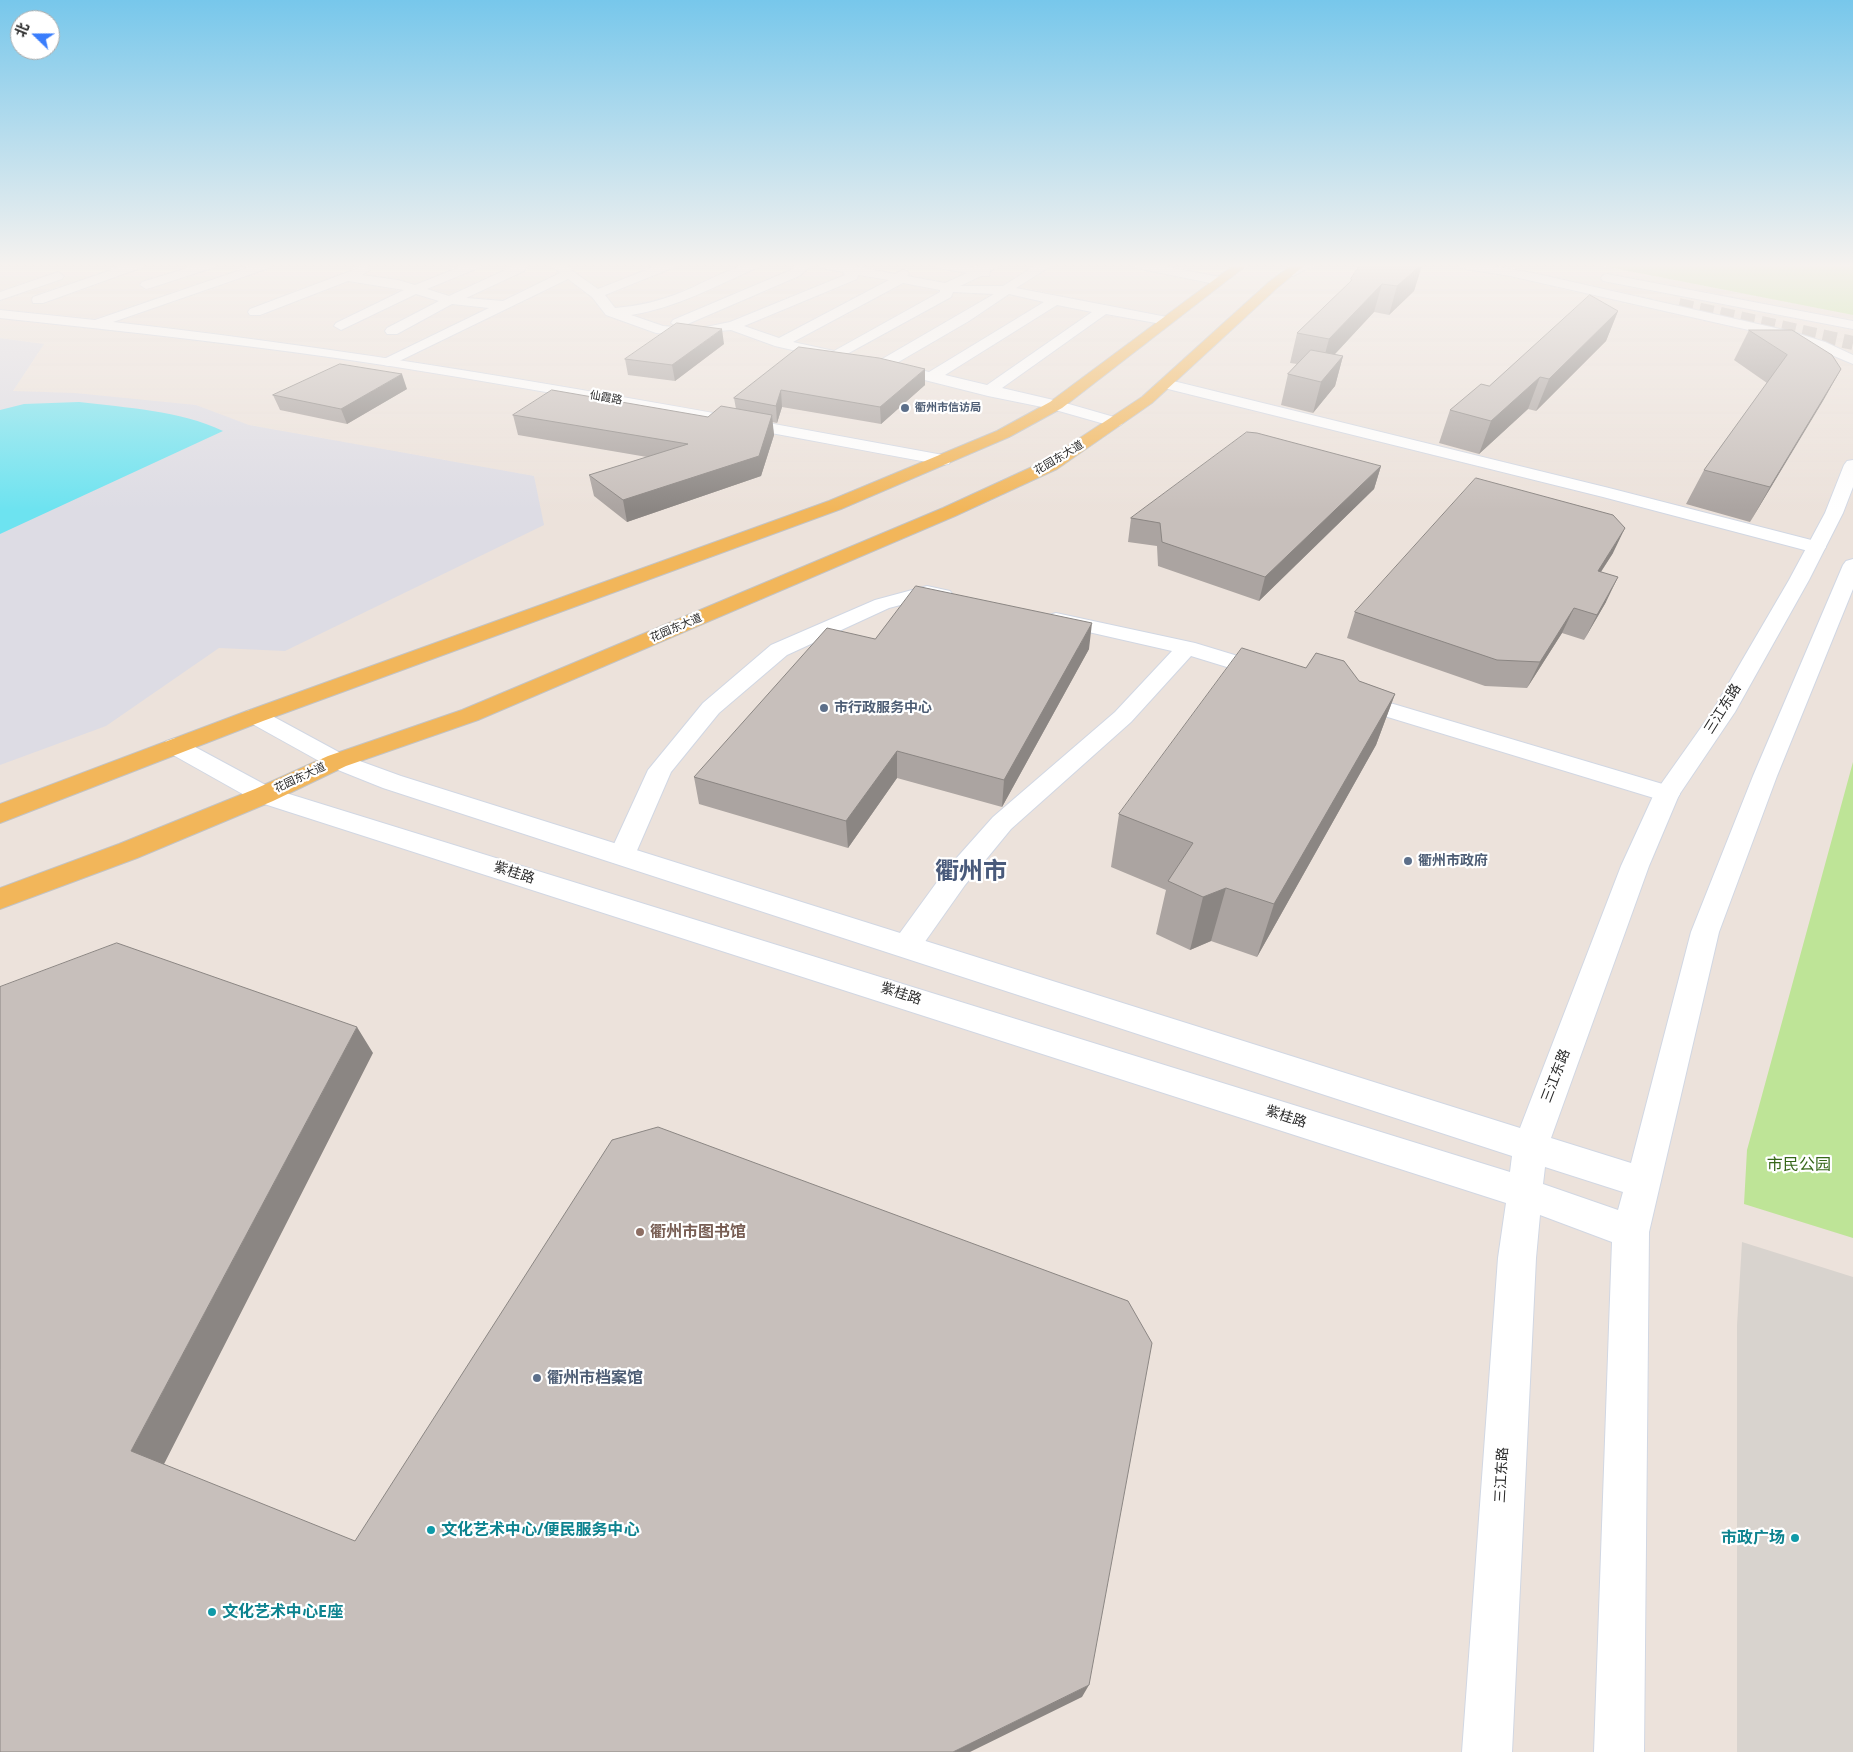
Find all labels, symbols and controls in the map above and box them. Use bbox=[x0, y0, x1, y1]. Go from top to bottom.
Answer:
north arrow bbox=[10, 10, 60, 60]
text: 北 bbox=[10, 20, 33, 40]
street label: 仙霞路 bbox=[589, 389, 623, 407]
place label: 衢州市信访局 bbox=[915, 401, 981, 415]
marker: 衢州市信访局 bbox=[899, 402, 911, 414]
street label: 花园东大道 bbox=[1032, 438, 1086, 478]
street label: 花园东大道 bbox=[648, 611, 704, 645]
street label: 三江东路 bbox=[1701, 681, 1745, 737]
place label: 市行政服务中心 bbox=[834, 700, 932, 716]
marker: 市行政服务中心 bbox=[818, 702, 830, 714]
street label: 花园东大道 bbox=[272, 760, 328, 796]
place label: 衢州市政府 bbox=[1418, 853, 1488, 869]
marker: 衢州市政府 bbox=[1402, 855, 1414, 867]
district label: 衢州市 bbox=[935, 858, 1007, 886]
street label: 紫桂路 bbox=[491, 859, 537, 887]
street label: 紫桂路 bbox=[878, 980, 924, 1008]
street label: 三江东路 bbox=[1538, 1047, 1574, 1105]
street label: 紫桂路 bbox=[1263, 1103, 1309, 1131]
park label: 市民公园 bbox=[1767, 1155, 1831, 1175]
place label: 衢州市图书馆 bbox=[650, 1222, 746, 1242]
marker: 衢州市图书馆 bbox=[634, 1226, 646, 1238]
place label: 衢州市档案馆 bbox=[547, 1368, 643, 1388]
marker: 衢州市档案馆 bbox=[531, 1372, 543, 1384]
street label: 三江东路 bbox=[1492, 1447, 1512, 1503]
place label: 文化艺术中心/便民服务中心 bbox=[441, 1520, 640, 1540]
marker: 文化艺术中心/便民服务中心 bbox=[425, 1524, 437, 1536]
place label: 市政广场 bbox=[1721, 1528, 1785, 1548]
marker: 市政广场 bbox=[1789, 1532, 1801, 1544]
place label: 文化艺术中心E座 bbox=[222, 1602, 343, 1622]
marker: 文化艺术中心E座 bbox=[206, 1606, 218, 1618]

